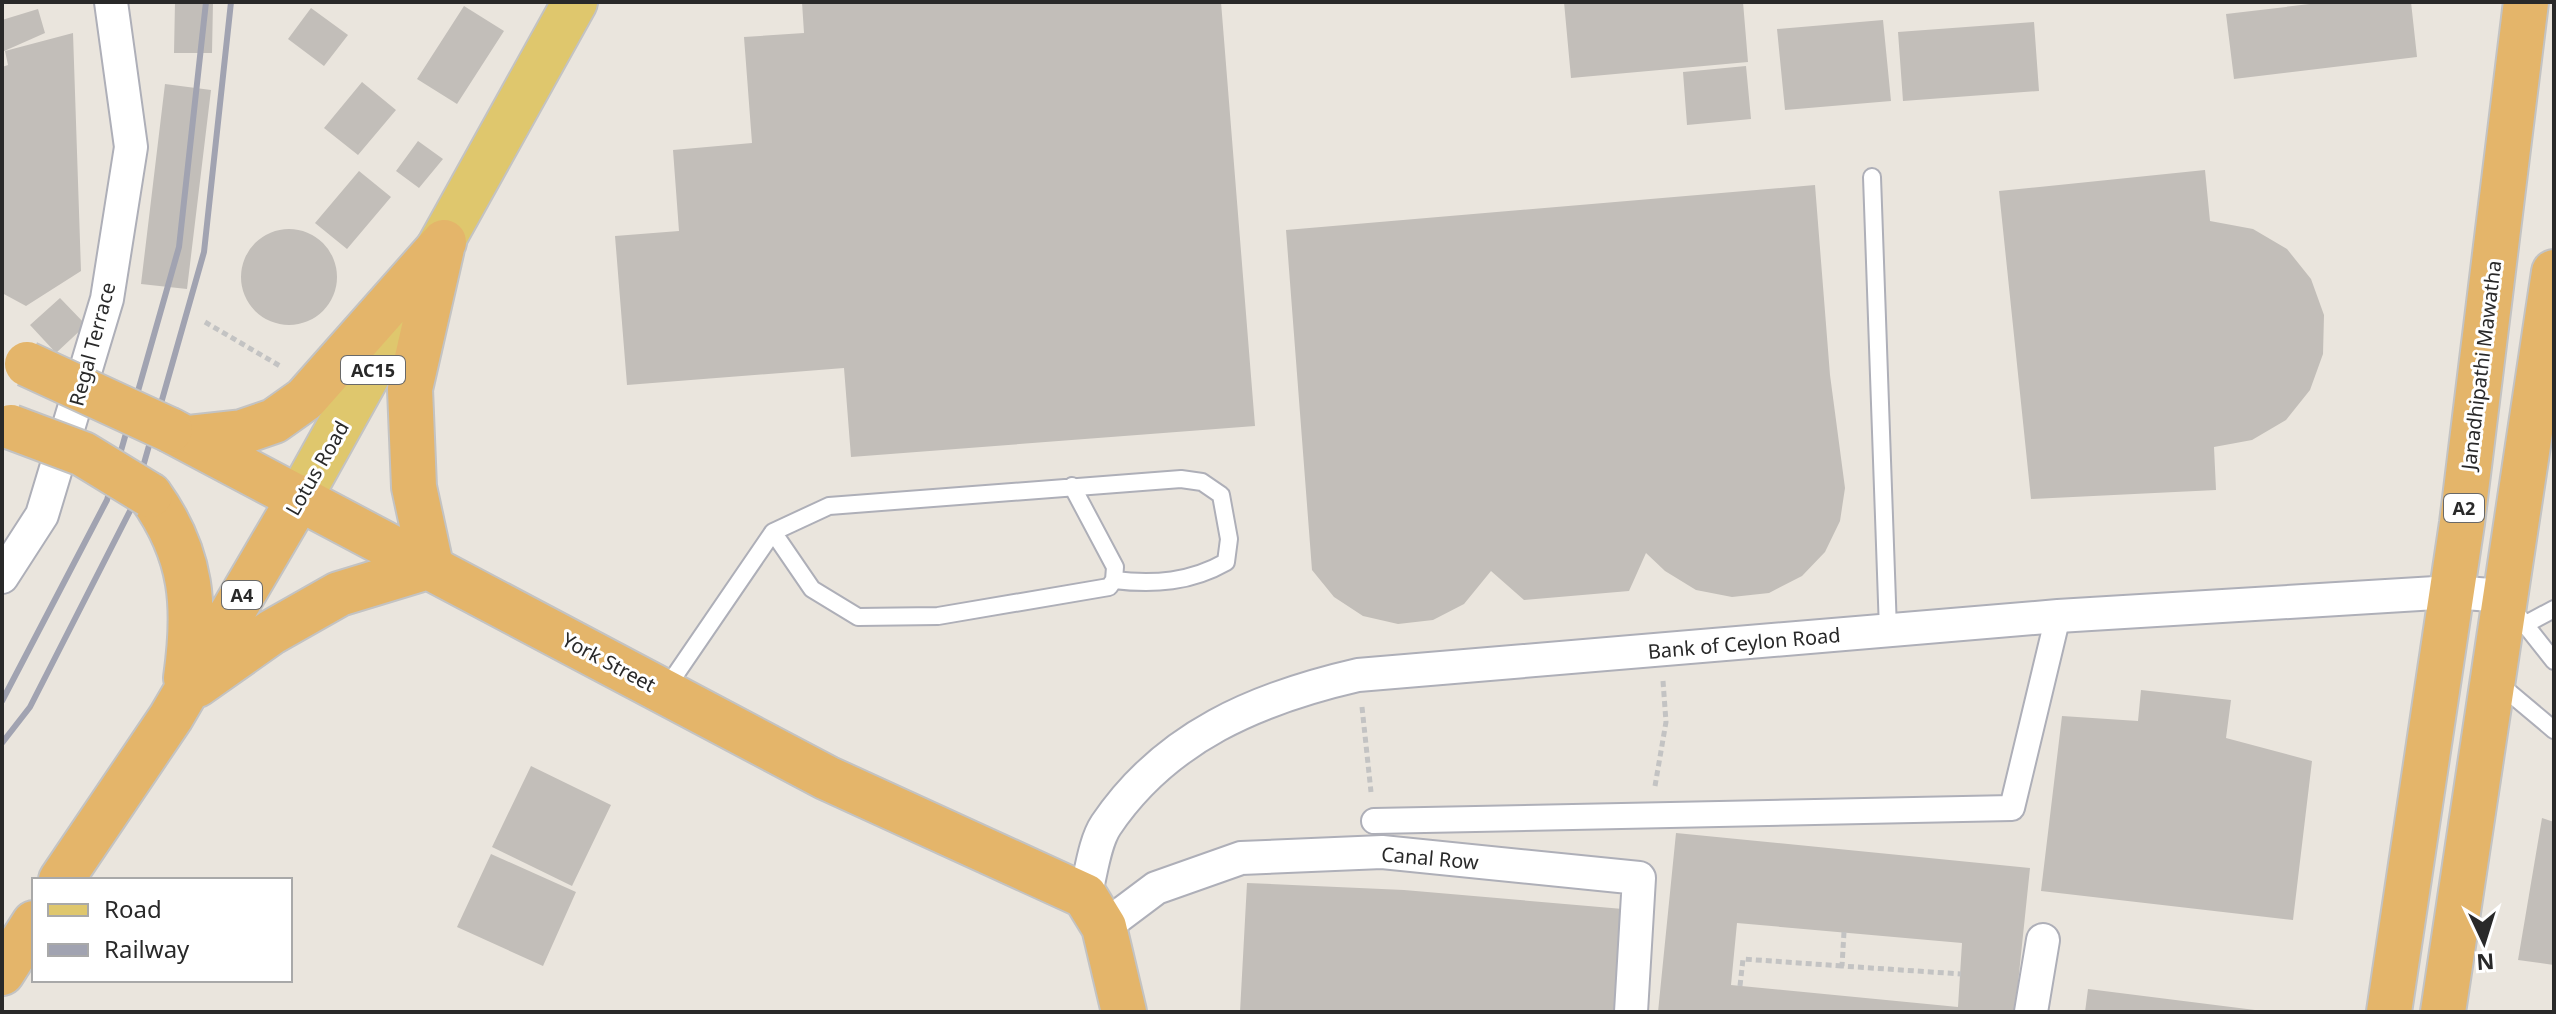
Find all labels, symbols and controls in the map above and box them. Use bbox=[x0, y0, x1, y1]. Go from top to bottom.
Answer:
street label: Janadhipathi Mawatha bbox=[2455, 259, 2507, 473]
street label: Regal Terrace bbox=[63, 279, 121, 409]
road number: AC15 bbox=[341, 356, 405, 384]
street label: Lotus Road bbox=[279, 416, 355, 520]
road number: A2 bbox=[2444, 494, 2484, 522]
road number: A4 bbox=[222, 581, 262, 609]
street label: Bank of Ceylon Road bbox=[1647, 621, 1841, 665]
street label: York Street bbox=[557, 626, 661, 698]
street label: Canal Row bbox=[1380, 840, 1480, 876]
legend bbox=[32, 878, 292, 982]
text: Road bbox=[104, 892, 162, 925]
north arrow bbox=[2444, 902, 2524, 982]
text: Railway bbox=[104, 932, 190, 965]
text: N bbox=[2475, 947, 2495, 979]

